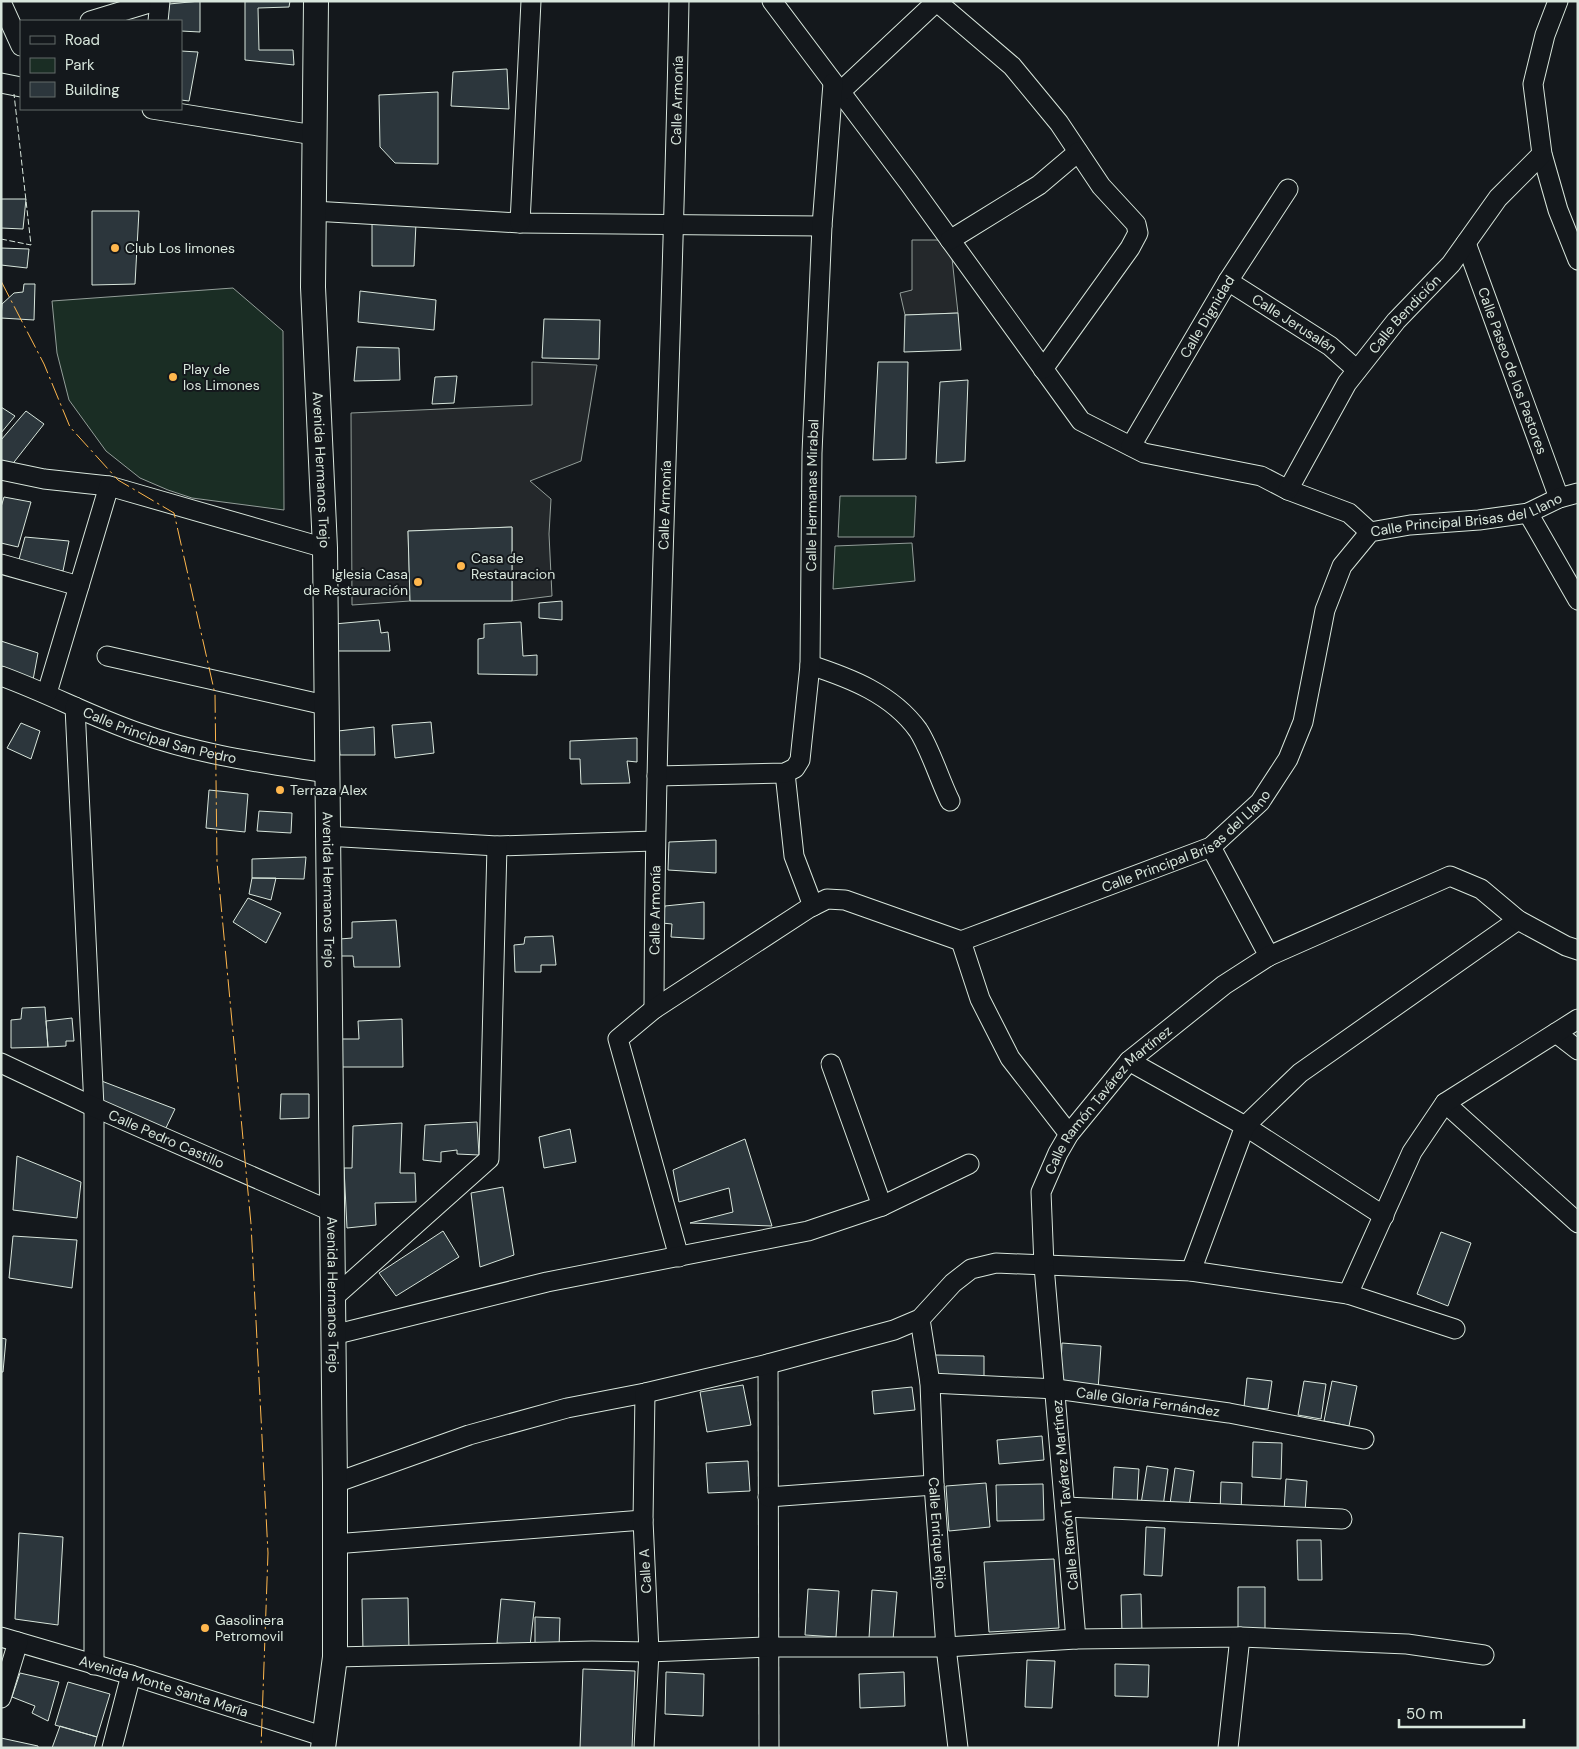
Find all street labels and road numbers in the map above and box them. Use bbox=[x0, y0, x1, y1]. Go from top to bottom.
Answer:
street label: Calle Armonía bbox=[667, 55, 687, 145]
street label: Calle Bendición bbox=[1365, 271, 1445, 357]
street label: Calle Dignidad bbox=[1176, 272, 1238, 361]
street label: Calle Paseo de los Pastores bbox=[1474, 285, 1551, 457]
street label: Calle Jerusalén bbox=[1249, 290, 1341, 357]
street label: Avenida Hermanos Trejo bbox=[309, 391, 334, 548]
street label: Calle Hermanas Mirabal bbox=[802, 419, 822, 571]
street label: Calle Armonía bbox=[654, 460, 675, 550]
street label: Calle Principal Brisas del Llano bbox=[1369, 489, 1565, 541]
street label: Calle Principal San Pedro bbox=[80, 703, 238, 767]
street label: Calle Principal Brisas del Llano bbox=[1099, 786, 1274, 896]
street label: Avenida Hermanos Trejo bbox=[319, 811, 338, 968]
street label: Calle Armonía bbox=[645, 865, 664, 955]
street label: Calle Ramón Tavárez Martínez bbox=[1041, 1021, 1175, 1177]
street label: Calle Pedro Castillo bbox=[106, 1105, 227, 1172]
street label: Avenida Hermanos Trejo bbox=[323, 1216, 343, 1373]
street label: Calle Gloria Fernández bbox=[1075, 1383, 1221, 1421]
street label: Calle Ramón Tavárez Martínez bbox=[1048, 1399, 1082, 1591]
street label: Calle Enrique Rijo bbox=[925, 1477, 951, 1590]
street label: Calle A bbox=[635, 1548, 655, 1594]
street label: Avenida Monte Santa María bbox=[77, 1651, 251, 1721]

